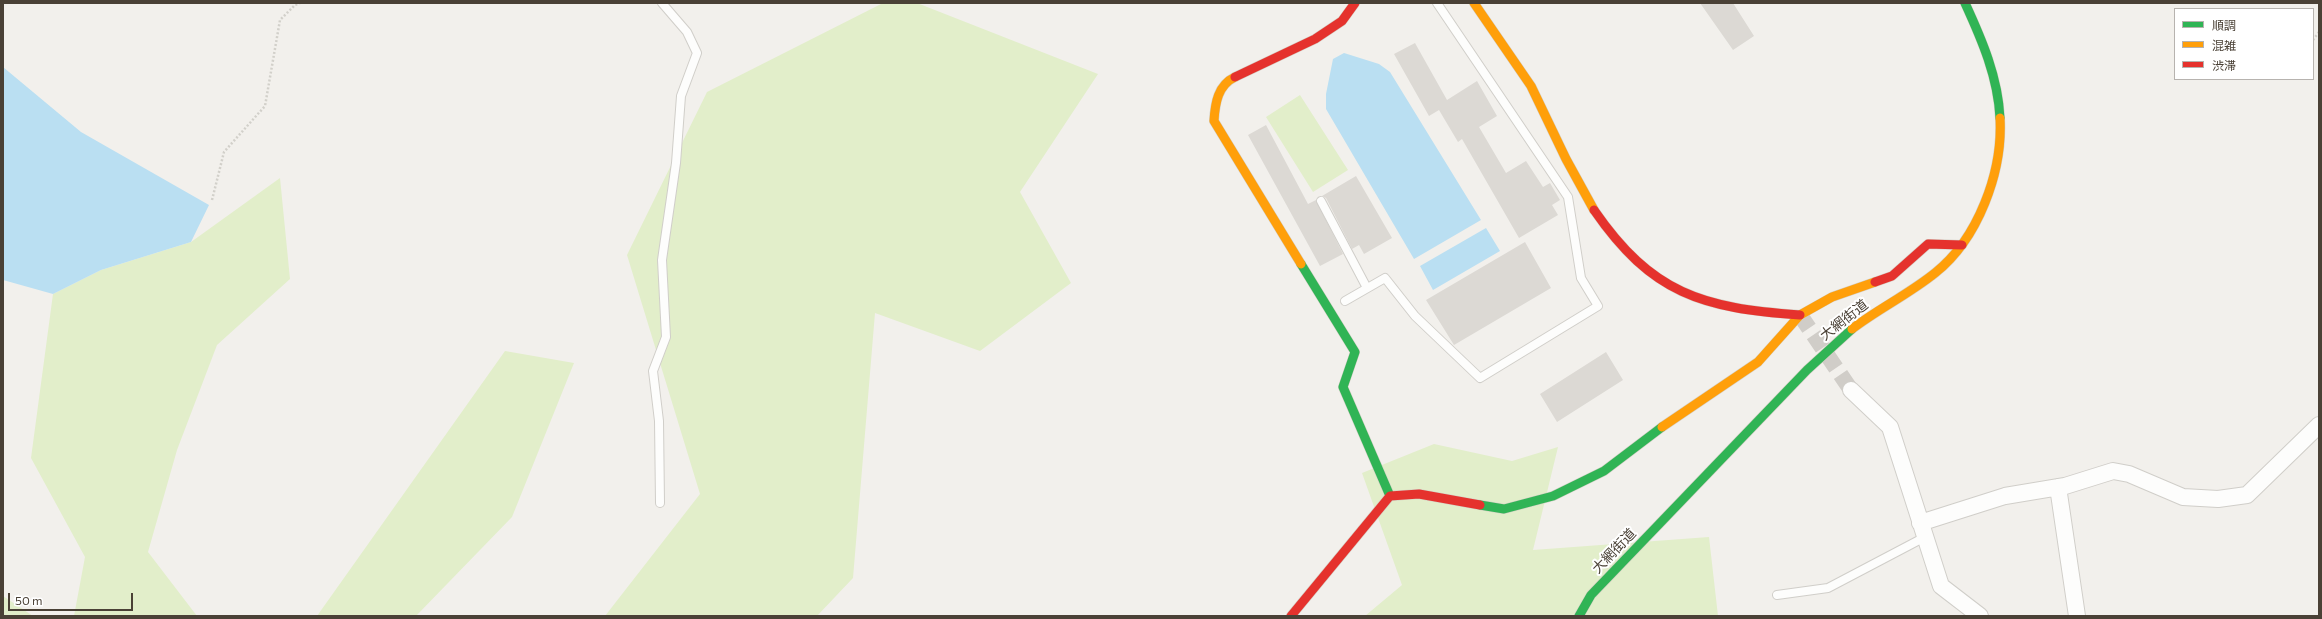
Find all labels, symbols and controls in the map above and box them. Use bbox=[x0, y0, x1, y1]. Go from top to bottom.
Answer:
legend bbox=[2174, 8, 2314, 80]
text: 順調 bbox=[2212, 18, 2236, 32]
text: 混雑 bbox=[2212, 38, 2236, 52]
text: 渋滞 bbox=[2212, 58, 2236, 72]
street label: 大網街道 bbox=[1817, 296, 1871, 344]
street label: 大網街道 bbox=[1589, 525, 1639, 577]
scale bar bbox=[10, 585, 135, 611]
text: 50 m bbox=[15, 593, 43, 607]

